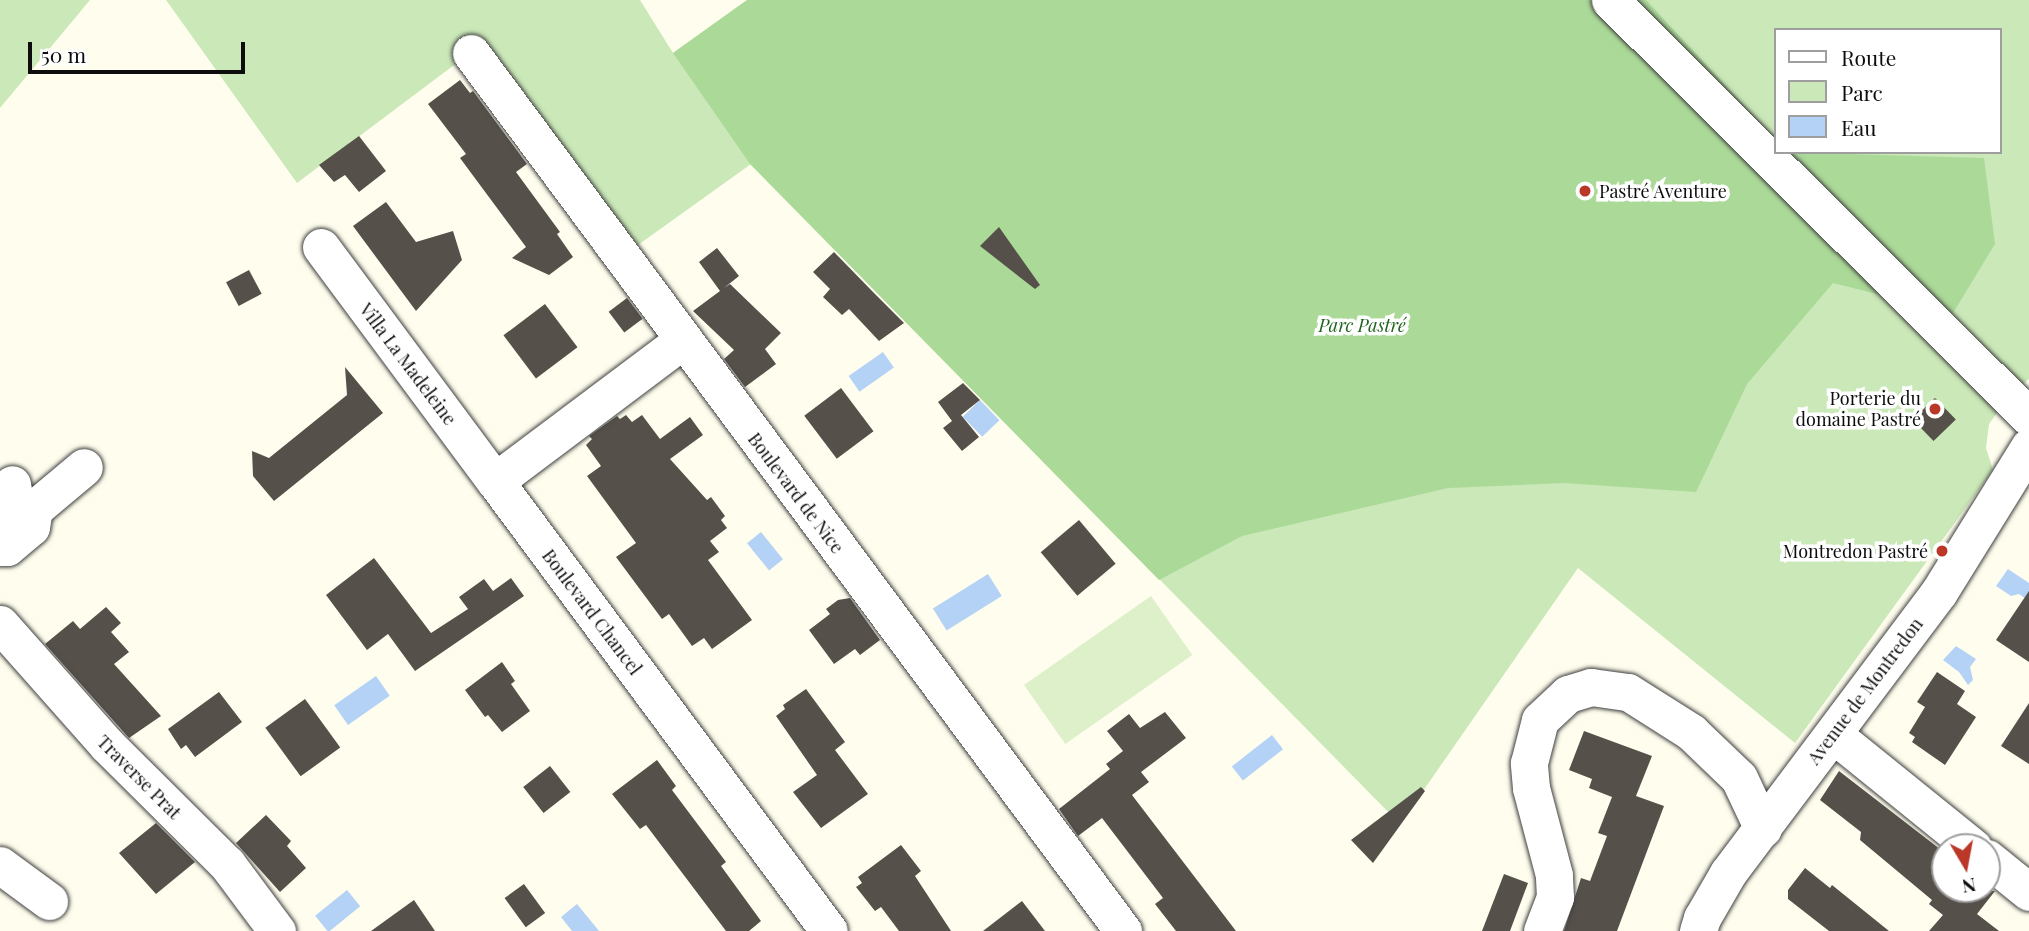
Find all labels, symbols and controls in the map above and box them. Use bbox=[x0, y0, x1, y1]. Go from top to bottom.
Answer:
scale bar bbox=[32, 28, 248, 72]
legend bbox=[1773, 28, 2001, 154]
text: 50 m bbox=[41, 40, 86, 68]
text: Route bbox=[1841, 43, 1896, 71]
text: Parc bbox=[1841, 78, 1883, 106]
text: Eau bbox=[1841, 113, 1876, 141]
place label: Pastré Aventure bbox=[1599, 180, 1727, 202]
marker: Pastré Aventure bbox=[1577, 183, 1593, 199]
street label: Villa La Madeleine bbox=[355, 299, 461, 429]
park label: Parc Pastré bbox=[1318, 314, 1406, 336]
place label: Porterie du domaine Pastré bbox=[1796, 388, 1921, 430]
marker: Porterie du domaine Pastré bbox=[1927, 401, 1943, 417]
street label: Boulevard de Nice bbox=[744, 428, 848, 558]
place label: Montredon Pastré bbox=[1783, 540, 1928, 562]
marker: Montredon Pastré bbox=[1934, 543, 1950, 559]
street label: Boulevard Chancel bbox=[538, 545, 646, 679]
street label: Avenue de Montredon bbox=[1803, 613, 1927, 769]
street label: Traverse Prat bbox=[93, 731, 185, 823]
north arrow bbox=[1931, 833, 2001, 903]
text: N bbox=[1960, 873, 1978, 901]

